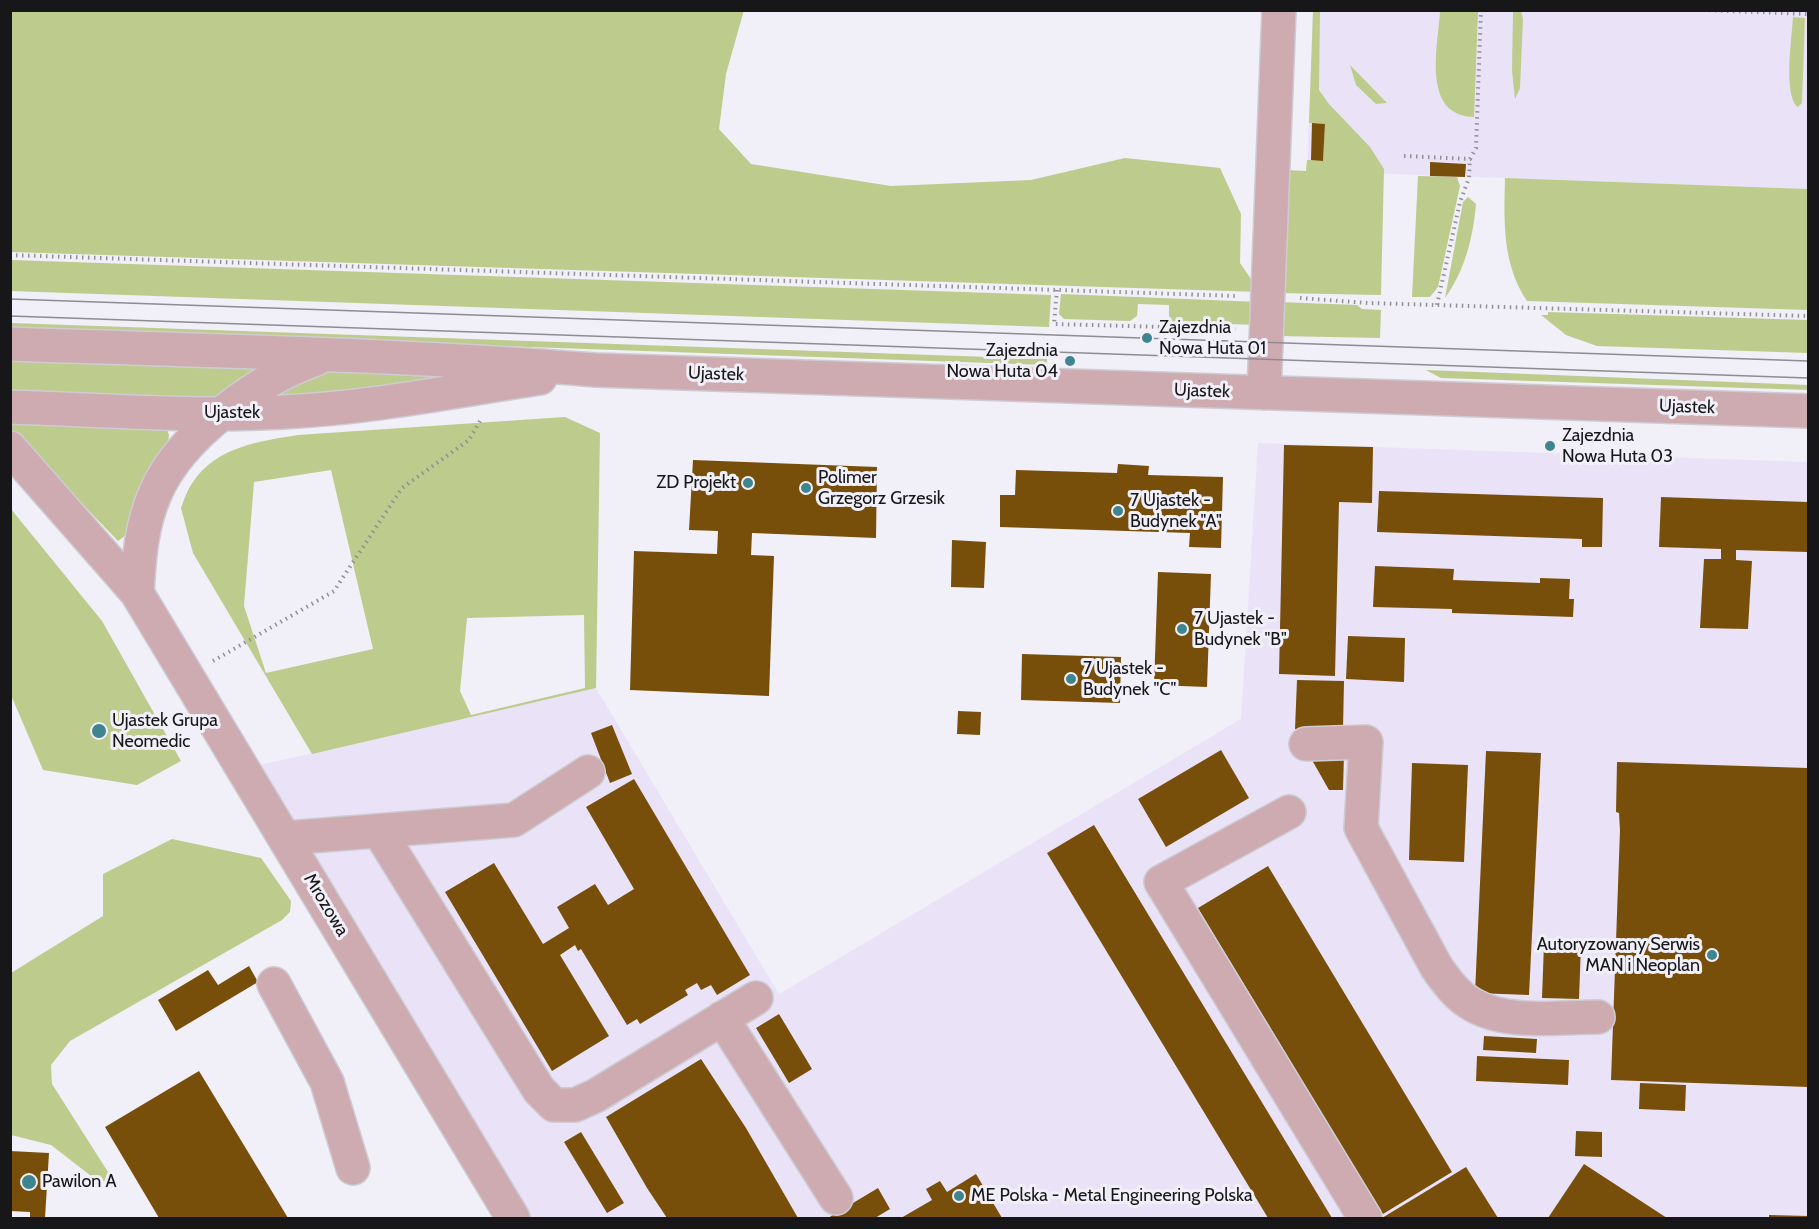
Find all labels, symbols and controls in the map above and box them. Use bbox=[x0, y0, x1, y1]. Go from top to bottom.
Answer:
place label: Zajezdnia Nowa Huta 01 bbox=[1159, 317, 1266, 360]
marker: Zajezdnia Nowa Huta 01 bbox=[1140, 331, 1154, 345]
place label: Zajezdnia Nowa Huta 04 bbox=[946, 340, 1058, 382]
marker: Zajezdnia Nowa Huta 04 bbox=[1063, 354, 1077, 368]
street label: Ujastek bbox=[688, 362, 744, 386]
street label: Ujastek bbox=[1174, 379, 1230, 403]
street label: Ujastek bbox=[1659, 395, 1715, 419]
street label: Ujastek bbox=[204, 402, 260, 424]
place label: Zajezdnia Nowa Huta 03 bbox=[1562, 425, 1673, 468]
marker: Zajezdnia Nowa Huta 03 bbox=[1543, 439, 1557, 453]
place label: Polimer Grzegorz Grzesik bbox=[818, 467, 945, 510]
place label: ZD Projekt bbox=[656, 472, 736, 494]
marker: ZD Projekt bbox=[741, 476, 755, 490]
marker: Polimer Grzegorz Grzesik bbox=[799, 481, 813, 495]
place label: 7 Ujastek - Budynek "A" bbox=[1130, 490, 1222, 532]
marker: 7 Ujastek - Budynek "A" bbox=[1111, 504, 1125, 518]
place label: 7 Ujastek - Budynek "B" bbox=[1194, 608, 1287, 650]
marker: 7 Ujastek - Budynek "B" bbox=[1175, 622, 1189, 636]
place label: 7 Ujastek - Budynek "C" bbox=[1083, 658, 1176, 700]
marker: 7 Ujastek - Budynek "C" bbox=[1064, 672, 1078, 686]
place label: Ujastek Grupa Neomedic bbox=[112, 710, 218, 752]
marker: Ujastek Grupa Neomedic bbox=[90, 722, 108, 740]
street label: Mrozowa bbox=[299, 870, 353, 940]
place label: Autoryzowany Serwis MAN i Neoplan bbox=[1537, 934, 1700, 976]
marker: Autoryzowany Serwis MAN i Neoplan bbox=[1705, 948, 1719, 962]
place label: Pawilon A bbox=[42, 1171, 117, 1193]
marker: Pawilon A bbox=[20, 1173, 38, 1191]
place label: ME Polska - Metal Engineering Polska bbox=[971, 1185, 1253, 1207]
marker: ME Polska - Metal Engineering Polska bbox=[952, 1189, 966, 1203]

